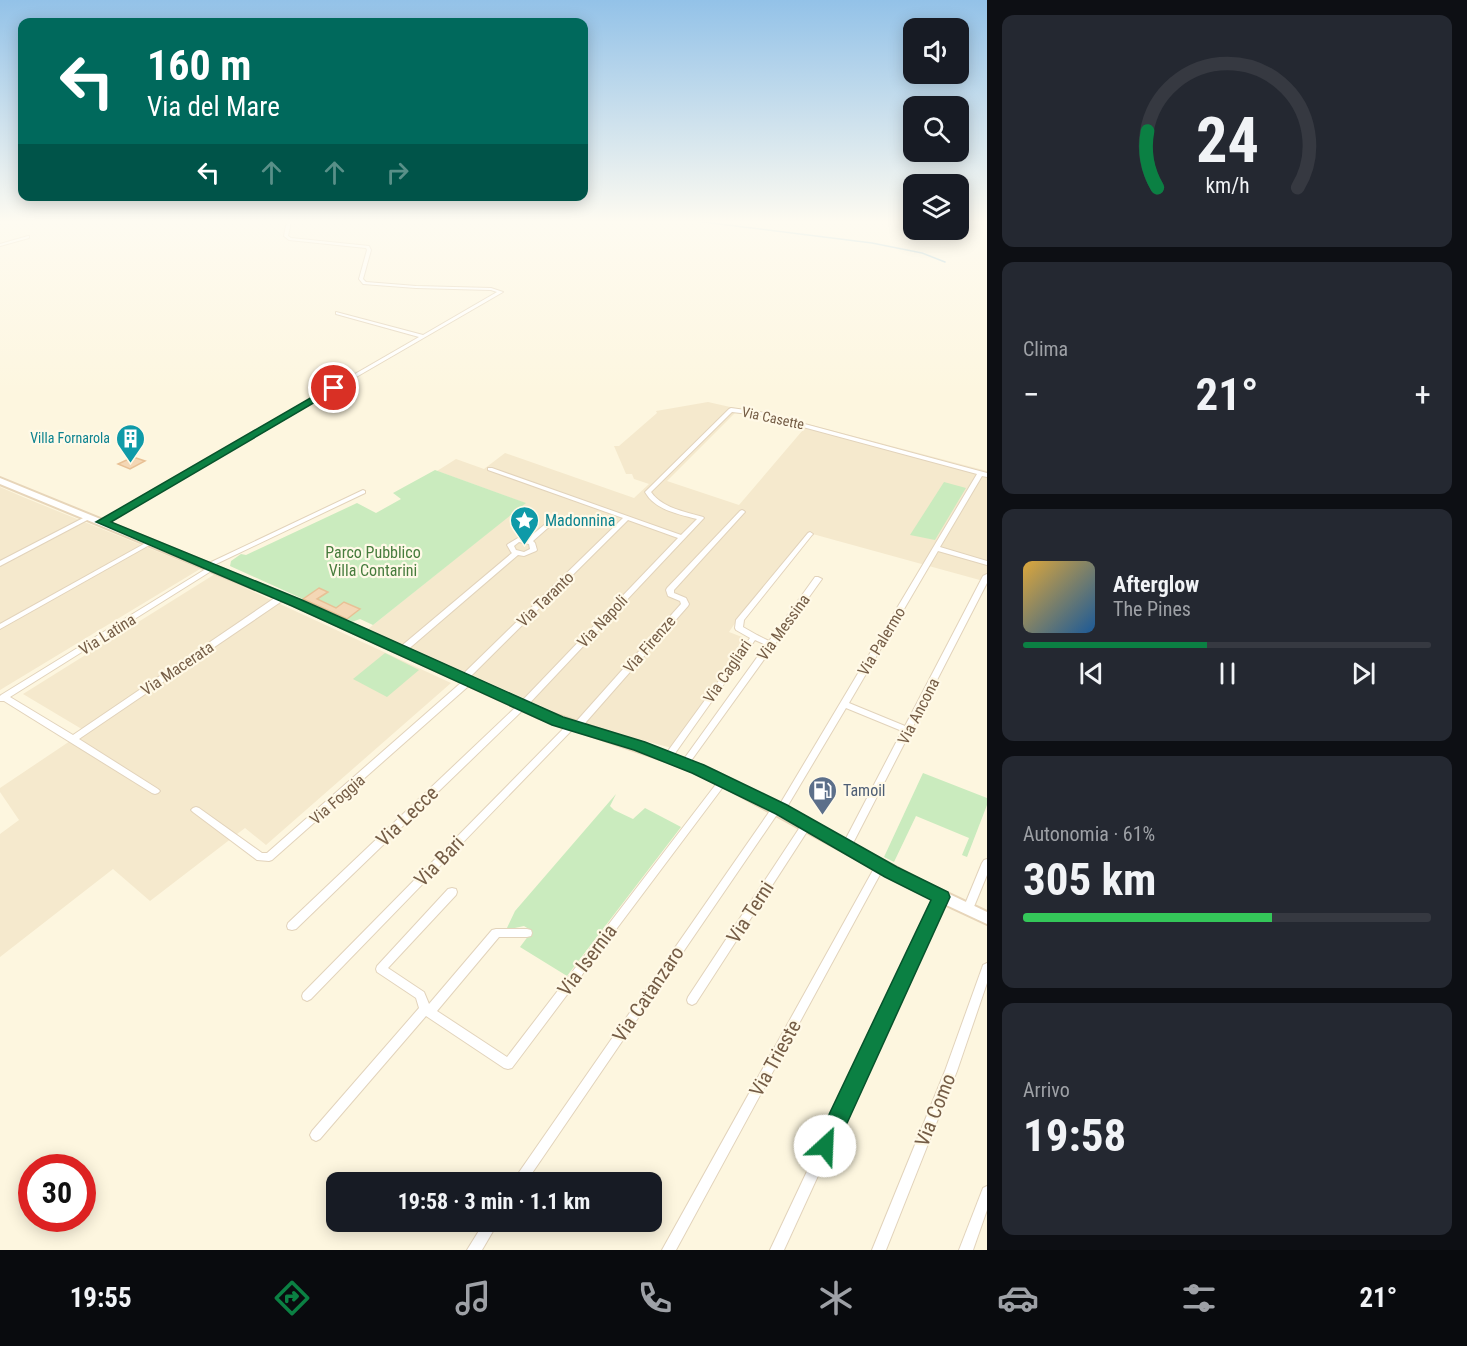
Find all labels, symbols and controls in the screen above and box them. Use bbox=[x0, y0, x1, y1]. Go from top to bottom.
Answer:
map controls bbox=[903, 18, 969, 240]
button: sound bbox=[903, 18, 969, 84]
text: 160 m bbox=[147, 41, 252, 90]
icon: left bbox=[48, 42, 126, 120]
text: Via del Mare bbox=[147, 91, 280, 123]
button: search bbox=[903, 96, 969, 162]
text: 24 bbox=[1195, 104, 1259, 177]
icon: left bbox=[192, 156, 225, 189]
icon: ahead bbox=[255, 156, 288, 189]
icon: ahead bbox=[318, 156, 351, 189]
icon: right bbox=[381, 156, 414, 189]
text: km/h bbox=[1205, 173, 1249, 198]
button: layers bbox=[903, 174, 969, 240]
text: Clima bbox=[1023, 337, 1068, 361]
pin bbox=[308, 362, 359, 413]
text: 21° bbox=[1196, 368, 1259, 421]
icon: arrive bbox=[317, 371, 350, 404]
text: − bbox=[1023, 375, 1040, 414]
text: + bbox=[1415, 375, 1431, 414]
street label: Via Casette bbox=[740, 404, 806, 433]
building icon: Villa Fornarola bbox=[115, 422, 147, 464]
place label: Villa Fornarola bbox=[30, 430, 110, 446]
place icon: Madonnina bbox=[508, 504, 540, 546]
place label: Madonnina bbox=[545, 511, 615, 530]
park label: Parco Pubblico Villa Contarini bbox=[325, 543, 421, 580]
street label: Via Taranto bbox=[513, 568, 578, 631]
text: Afterglow bbox=[1113, 572, 1199, 597]
street label: Via Messina bbox=[753, 590, 814, 664]
street label: Via Napoli bbox=[573, 591, 631, 652]
text: The Pines bbox=[1113, 597, 1191, 621]
street label: Via Palermo bbox=[854, 604, 909, 679]
street label: Via Latina bbox=[75, 610, 139, 659]
street label: Via Firenze bbox=[619, 612, 679, 677]
street label: Via Cagliari bbox=[699, 636, 755, 707]
street label: Via Macerata bbox=[137, 637, 217, 700]
icon: previous bbox=[1075, 657, 1108, 690]
icon: pause bbox=[1211, 657, 1244, 690]
icon: next bbox=[1347, 657, 1380, 690]
street label: Via Ancona bbox=[894, 675, 943, 748]
street label: Via Foggia bbox=[306, 770, 369, 828]
fuel station icon: Tamoil bbox=[806, 774, 838, 816]
street label: Via Lecce bbox=[371, 781, 443, 851]
place label: Tamoil bbox=[843, 781, 886, 800]
text: Autonomia · 61% bbox=[1023, 822, 1155, 846]
street label: Via Bari bbox=[409, 831, 469, 891]
text: 305 km bbox=[1023, 853, 1156, 906]
street label: Via Terni bbox=[721, 877, 779, 947]
street label: Via Isernia bbox=[552, 919, 622, 1001]
street label: Via Catanzaro bbox=[607, 942, 689, 1046]
street label: Via Trieste bbox=[744, 1016, 806, 1100]
street label: Via Como bbox=[910, 1070, 960, 1150]
text: Arrivo bbox=[1023, 1078, 1070, 1102]
text: 19:58 bbox=[1023, 1109, 1126, 1162]
position arrow bbox=[793, 1114, 857, 1178]
speed limit sign: 30 bbox=[18, 1154, 96, 1232]
text: 19:58 · 3 min · 1.1 km bbox=[398, 1189, 590, 1214]
icon: directions bbox=[271, 1277, 313, 1319]
icon: music bbox=[452, 1277, 494, 1319]
icon: phone bbox=[634, 1277, 676, 1319]
icon: climate bbox=[815, 1277, 857, 1319]
icon: car bbox=[997, 1277, 1039, 1319]
icon: filters bbox=[1178, 1277, 1220, 1319]
text: 19:55 bbox=[70, 1282, 132, 1314]
text: 21° bbox=[1359, 1282, 1397, 1314]

